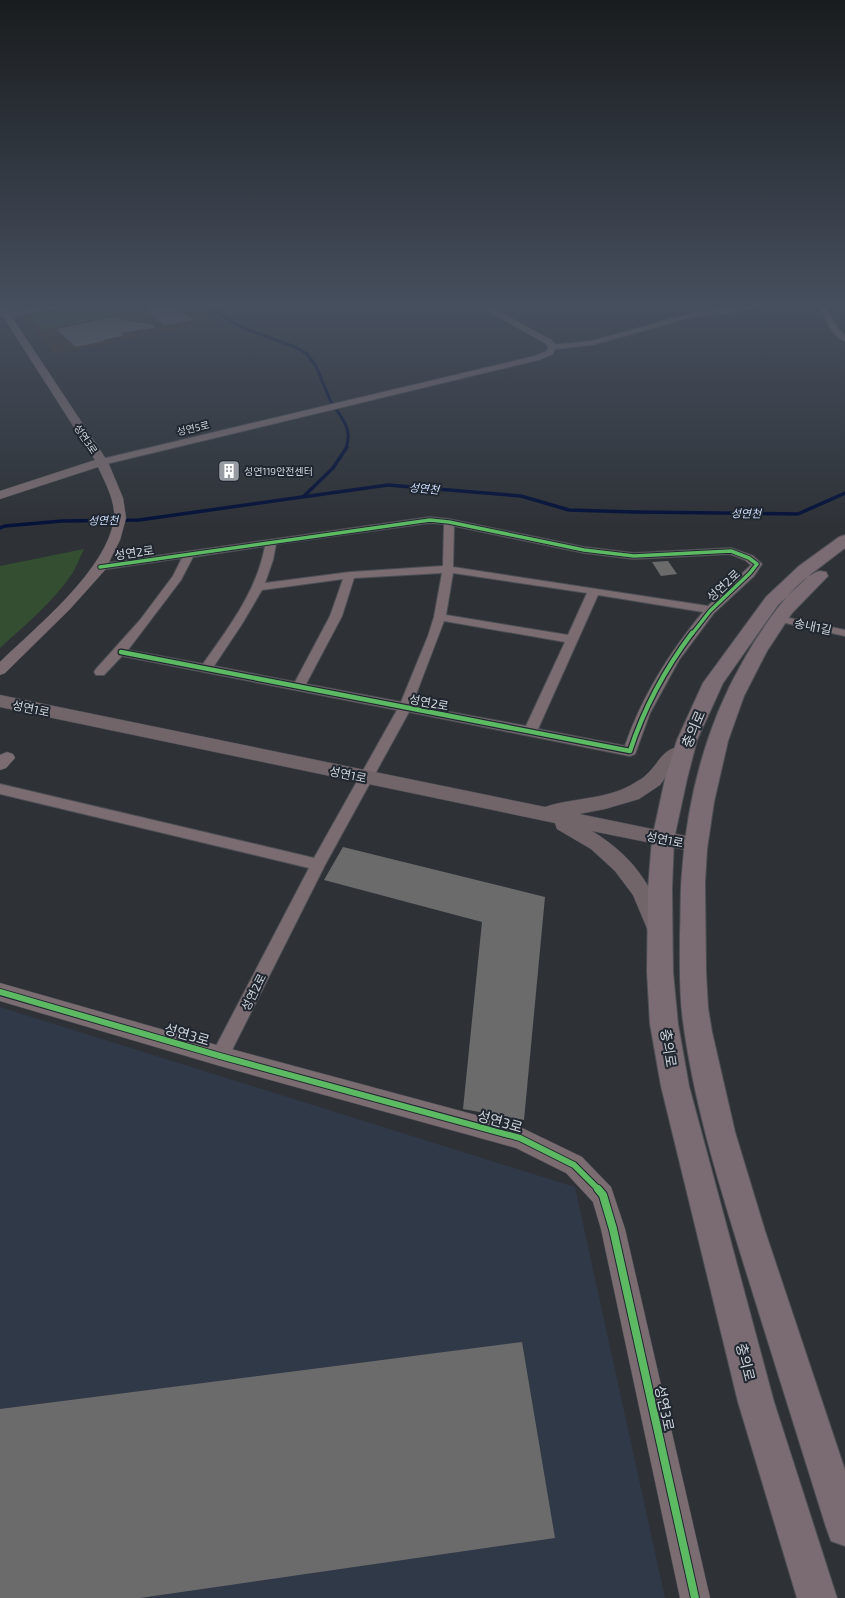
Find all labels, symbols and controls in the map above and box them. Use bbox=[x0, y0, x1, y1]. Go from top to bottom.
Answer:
street label: 성연5로 bbox=[176, 418, 210, 438]
street label: 성연3로 bbox=[72, 422, 100, 456]
building icon: 성연119안전센터 bbox=[216, 458, 242, 484]
place label: 성연119안전센터 bbox=[244, 465, 313, 477]
water label: 성연천 bbox=[408, 480, 442, 496]
water label: 성연천 bbox=[731, 506, 763, 520]
water label: 성연천 bbox=[88, 513, 120, 527]
street label: 성연2로 bbox=[113, 542, 155, 562]
street label: 성연2로 bbox=[704, 566, 742, 604]
street label: 송내1길 bbox=[793, 615, 833, 637]
street label: 성연2로 bbox=[408, 691, 450, 713]
street label: 성연1로 bbox=[11, 697, 51, 719]
street label: 충의로 bbox=[678, 708, 708, 750]
street label: 성연1로 bbox=[328, 763, 368, 785]
street label: 성연1로 bbox=[645, 829, 685, 849]
street label: 성연2로 bbox=[238, 971, 268, 1013]
street label: 성연3로 bbox=[162, 1019, 212, 1049]
street label: 충의로 bbox=[658, 1028, 680, 1069]
street label: 성연3로 bbox=[475, 1106, 525, 1136]
street label: 충의로 bbox=[733, 1341, 759, 1383]
street label: 성연3로 bbox=[652, 1384, 678, 1433]

